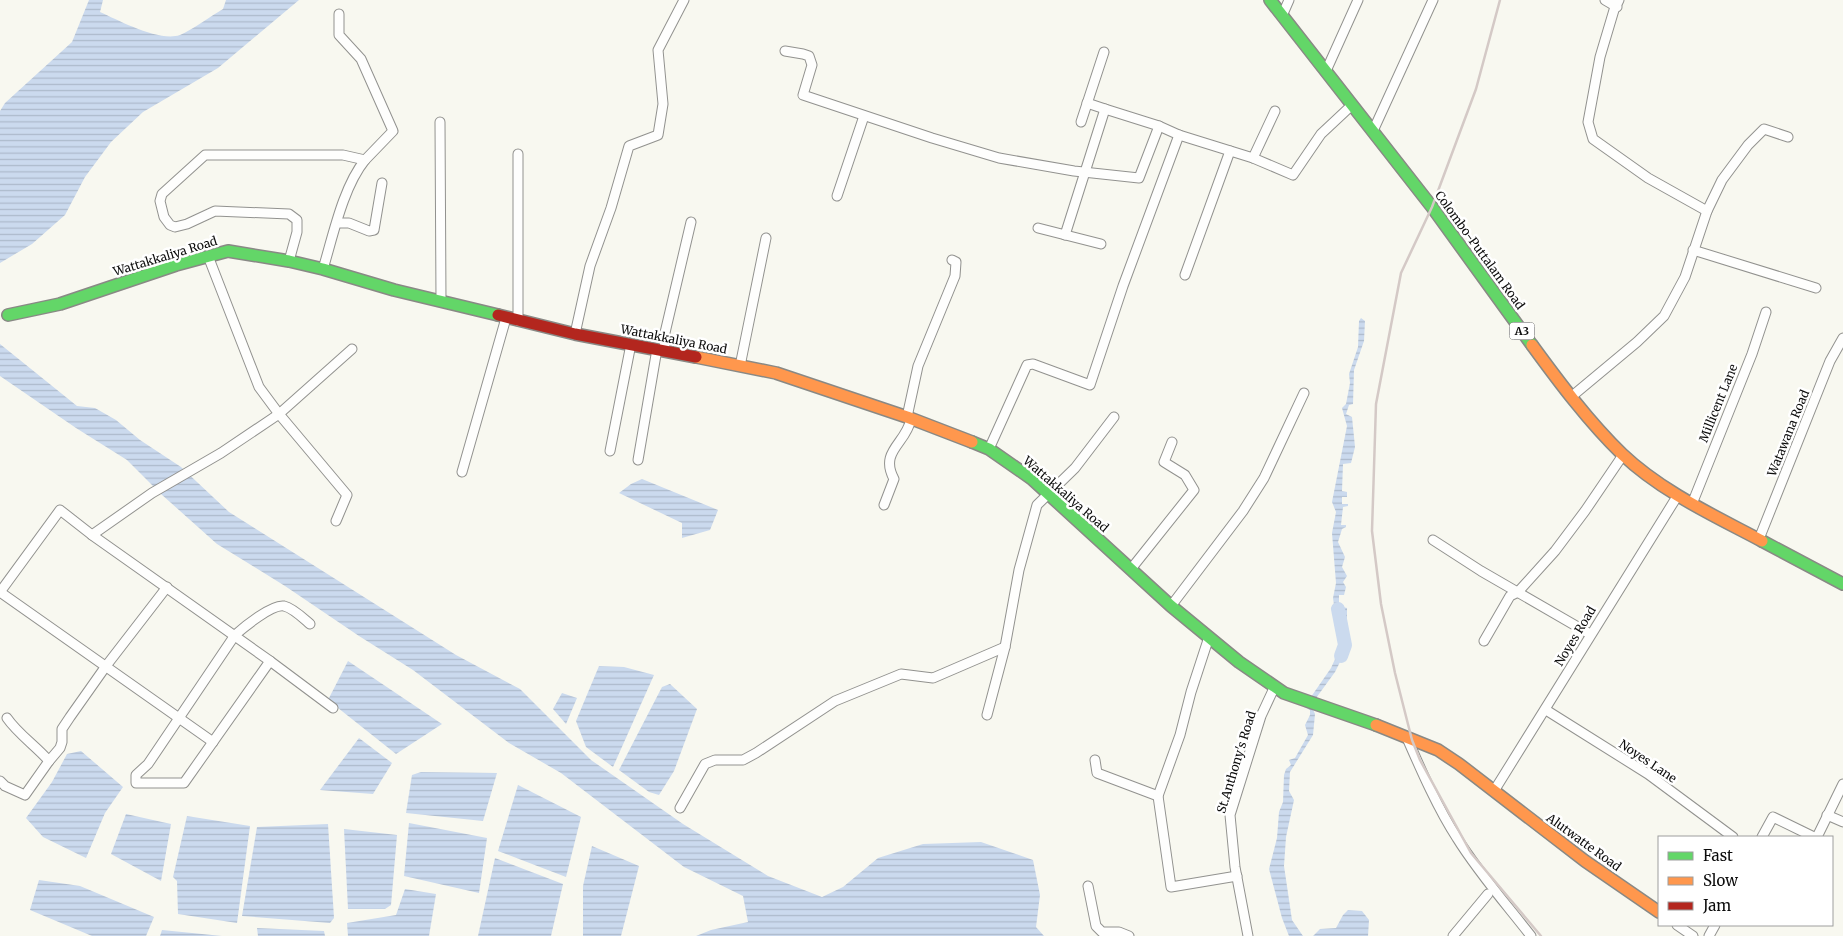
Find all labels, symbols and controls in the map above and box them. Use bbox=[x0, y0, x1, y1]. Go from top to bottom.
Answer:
street label: Colombo-Puttalam Road bbox=[1432, 188, 1528, 312]
street label: Wattakkaliya Road bbox=[110, 233, 219, 279]
street label: Wattakkaliya Road bbox=[619, 321, 728, 357]
road number: A3 bbox=[1510, 322, 1534, 340]
street label: Millicent Lane bbox=[1696, 362, 1740, 444]
street label: Watawana Road bbox=[1763, 388, 1812, 479]
street label: Wattakkaliya Road bbox=[1020, 452, 1112, 535]
street label: Noyes Road bbox=[1551, 603, 1599, 669]
street label: St.Anthony's Road bbox=[1213, 709, 1259, 815]
street label: Noyes Lane bbox=[1616, 736, 1680, 786]
street label: Alutwatte Road bbox=[1543, 809, 1624, 874]
legend bbox=[1658, 836, 1833, 926]
text: Fast bbox=[1703, 846, 1733, 865]
text: Slow bbox=[1703, 871, 1738, 890]
text: Jam bbox=[1702, 896, 1731, 915]

